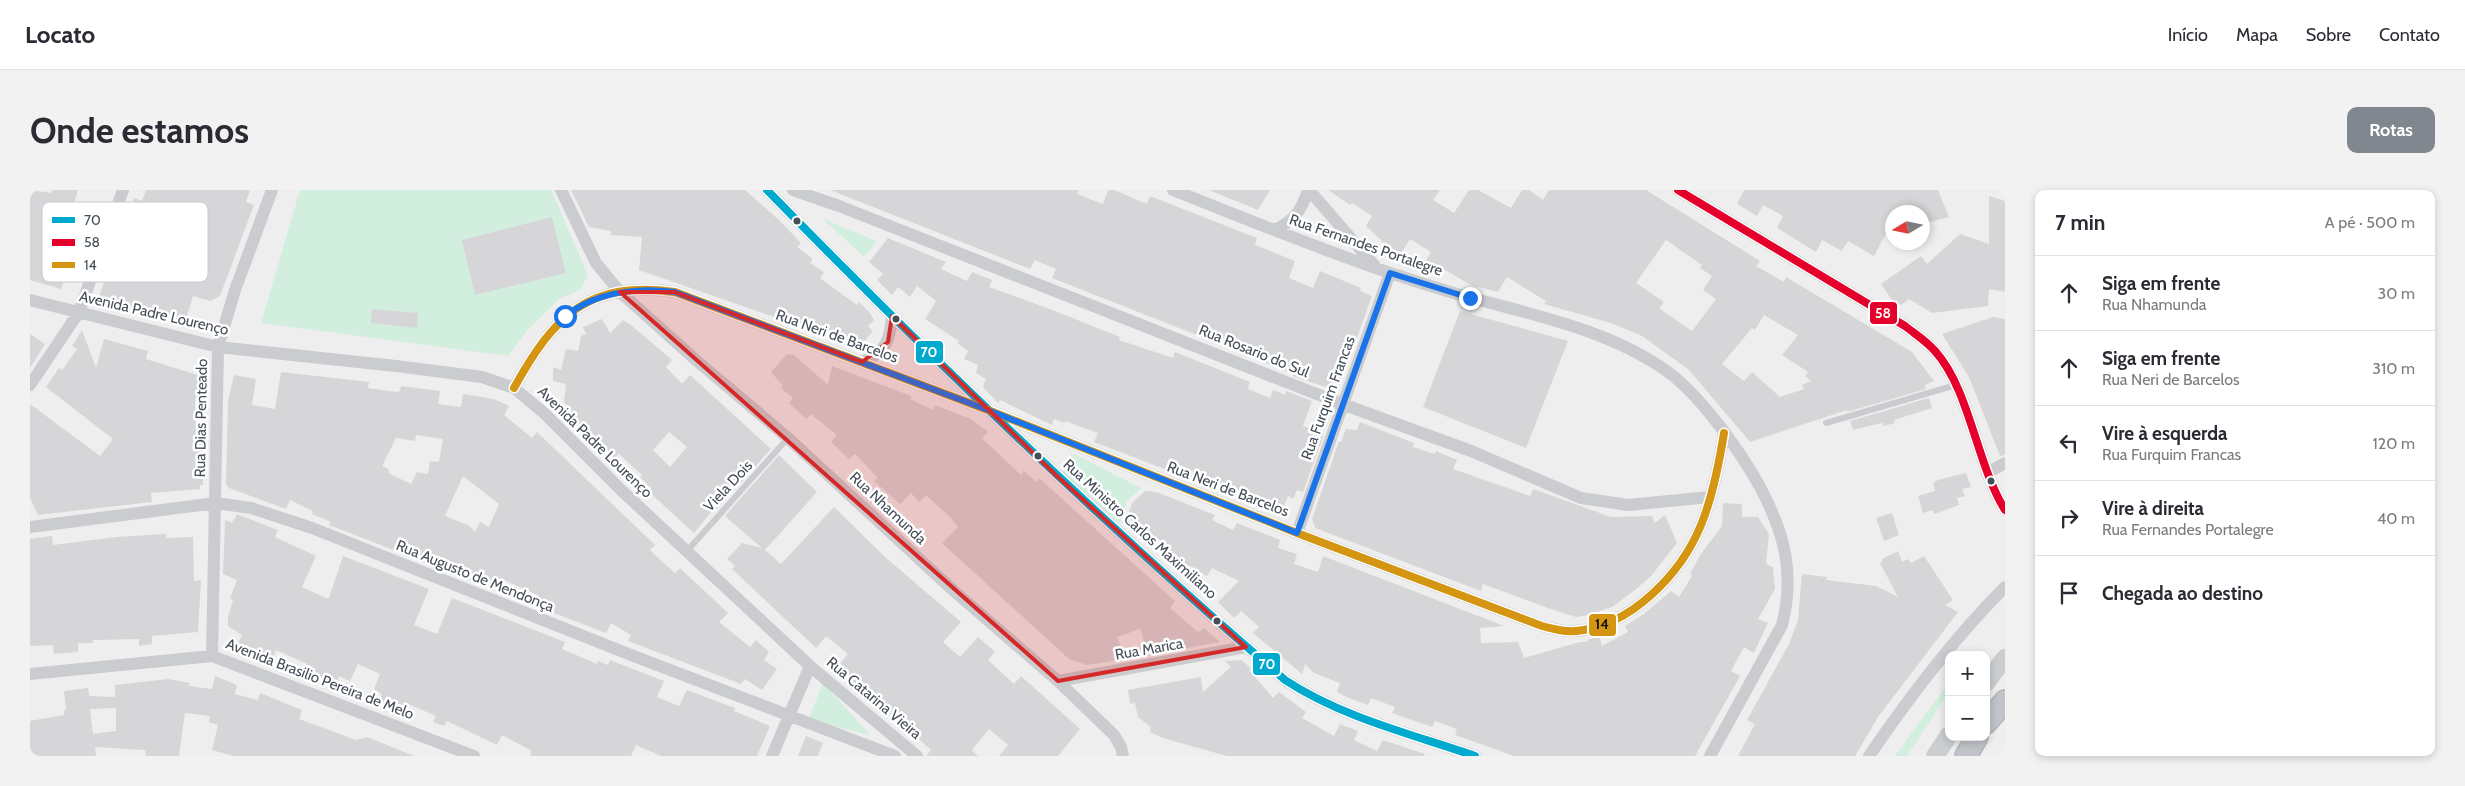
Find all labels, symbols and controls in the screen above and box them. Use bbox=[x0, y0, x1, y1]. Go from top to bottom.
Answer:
text: Locato bbox=[25, 20, 95, 49]
text: Início bbox=[2168, 24, 2208, 46]
text: Mapa bbox=[2236, 24, 2278, 46]
text: Sobre bbox=[2306, 24, 2351, 46]
text: Contato bbox=[2379, 24, 2440, 46]
button: Rotas bbox=[2347, 107, 2435, 153]
text: Onde estamos bbox=[30, 109, 249, 152]
legend bbox=[42, 202, 208, 282]
north arrow bbox=[1885, 205, 1930, 250]
street label: Rua Fernandes Portalegre bbox=[1287, 210, 1445, 280]
text: 7 min bbox=[2055, 210, 2105, 235]
text: 70 bbox=[84, 211, 101, 229]
text: A pé · 500 m bbox=[2325, 213, 2415, 232]
unlabelled marker bbox=[792, 216, 802, 226]
text: 58 bbox=[84, 233, 100, 251]
text: 14 bbox=[84, 256, 97, 274]
text: Siga em frente bbox=[2102, 272, 2220, 295]
icon: ahead bbox=[2055, 279, 2083, 307]
text: 30 m bbox=[2378, 284, 2415, 303]
street label: Avenida Padre Lourenço bbox=[78, 287, 230, 339]
route end bbox=[1459, 287, 1482, 310]
text: Rua Nhamunda bbox=[2102, 295, 2207, 314]
line badge: 58 bbox=[1869, 301, 1898, 325]
text: 58 bbox=[1875, 304, 1891, 322]
route start bbox=[554, 305, 577, 328]
street label: Rua Neri de Barcelos bbox=[773, 305, 901, 367]
unlabelled marker bbox=[891, 314, 901, 324]
street label: Rua Rosario do Sul bbox=[1196, 321, 1312, 381]
street label: Rua Furquim Francas bbox=[1297, 334, 1359, 462]
line badge: 70 bbox=[915, 340, 944, 364]
text: 70 bbox=[921, 343, 938, 361]
text: Siga em frente bbox=[2102, 347, 2220, 370]
icon: ahead bbox=[2055, 354, 2083, 382]
street label: Rua Dias Penteado bbox=[191, 358, 211, 478]
text: 310 m bbox=[2372, 359, 2415, 378]
text: Rua Neri de Barcelos bbox=[2102, 370, 2240, 389]
street label: Avenida Padre Lourenço bbox=[534, 383, 656, 501]
text: Vire à esquerda bbox=[2102, 422, 2228, 445]
icon: left bbox=[2055, 429, 2083, 457]
text: 120 m bbox=[2373, 434, 2415, 453]
text: Rua Furquim Francas bbox=[2102, 445, 2241, 464]
unlabelled marker bbox=[1033, 451, 1043, 461]
street label: Rua Ministro Carlos Maximiliano bbox=[1059, 455, 1221, 603]
street label: Viela Dois bbox=[700, 457, 756, 515]
street label: Rua Neri de Barcelos bbox=[1165, 457, 1291, 521]
street label: Rua Nhamunda bbox=[846, 468, 931, 549]
unlabelled marker bbox=[1986, 476, 1996, 486]
text: Vire à direita bbox=[2102, 497, 2204, 520]
icon: right bbox=[2055, 504, 2083, 532]
text: 40 m bbox=[2377, 509, 2415, 528]
text: Rua Fernandes Portalegre bbox=[2102, 520, 2274, 539]
street label: Rua Augusto de Mendonça bbox=[393, 536, 557, 616]
icon: arrive bbox=[2055, 579, 2083, 607]
text: Chegada ao destino bbox=[2102, 582, 2263, 605]
line badge: 14 bbox=[1588, 613, 1617, 637]
text: 14 bbox=[1595, 615, 1609, 633]
unlabelled marker bbox=[1212, 616, 1222, 626]
street label: Rua Marica bbox=[1114, 634, 1185, 664]
street label: Avenida Brasilio Pereira de Melo bbox=[223, 635, 417, 723]
map controls bbox=[1945, 651, 1990, 741]
button: + bbox=[1945, 651, 1990, 696]
line badge: 70 bbox=[1252, 652, 1281, 676]
street label: Rua Catarina Vieira bbox=[823, 653, 926, 743]
text: 70 bbox=[1259, 655, 1276, 673]
button: − bbox=[1945, 696, 1990, 741]

